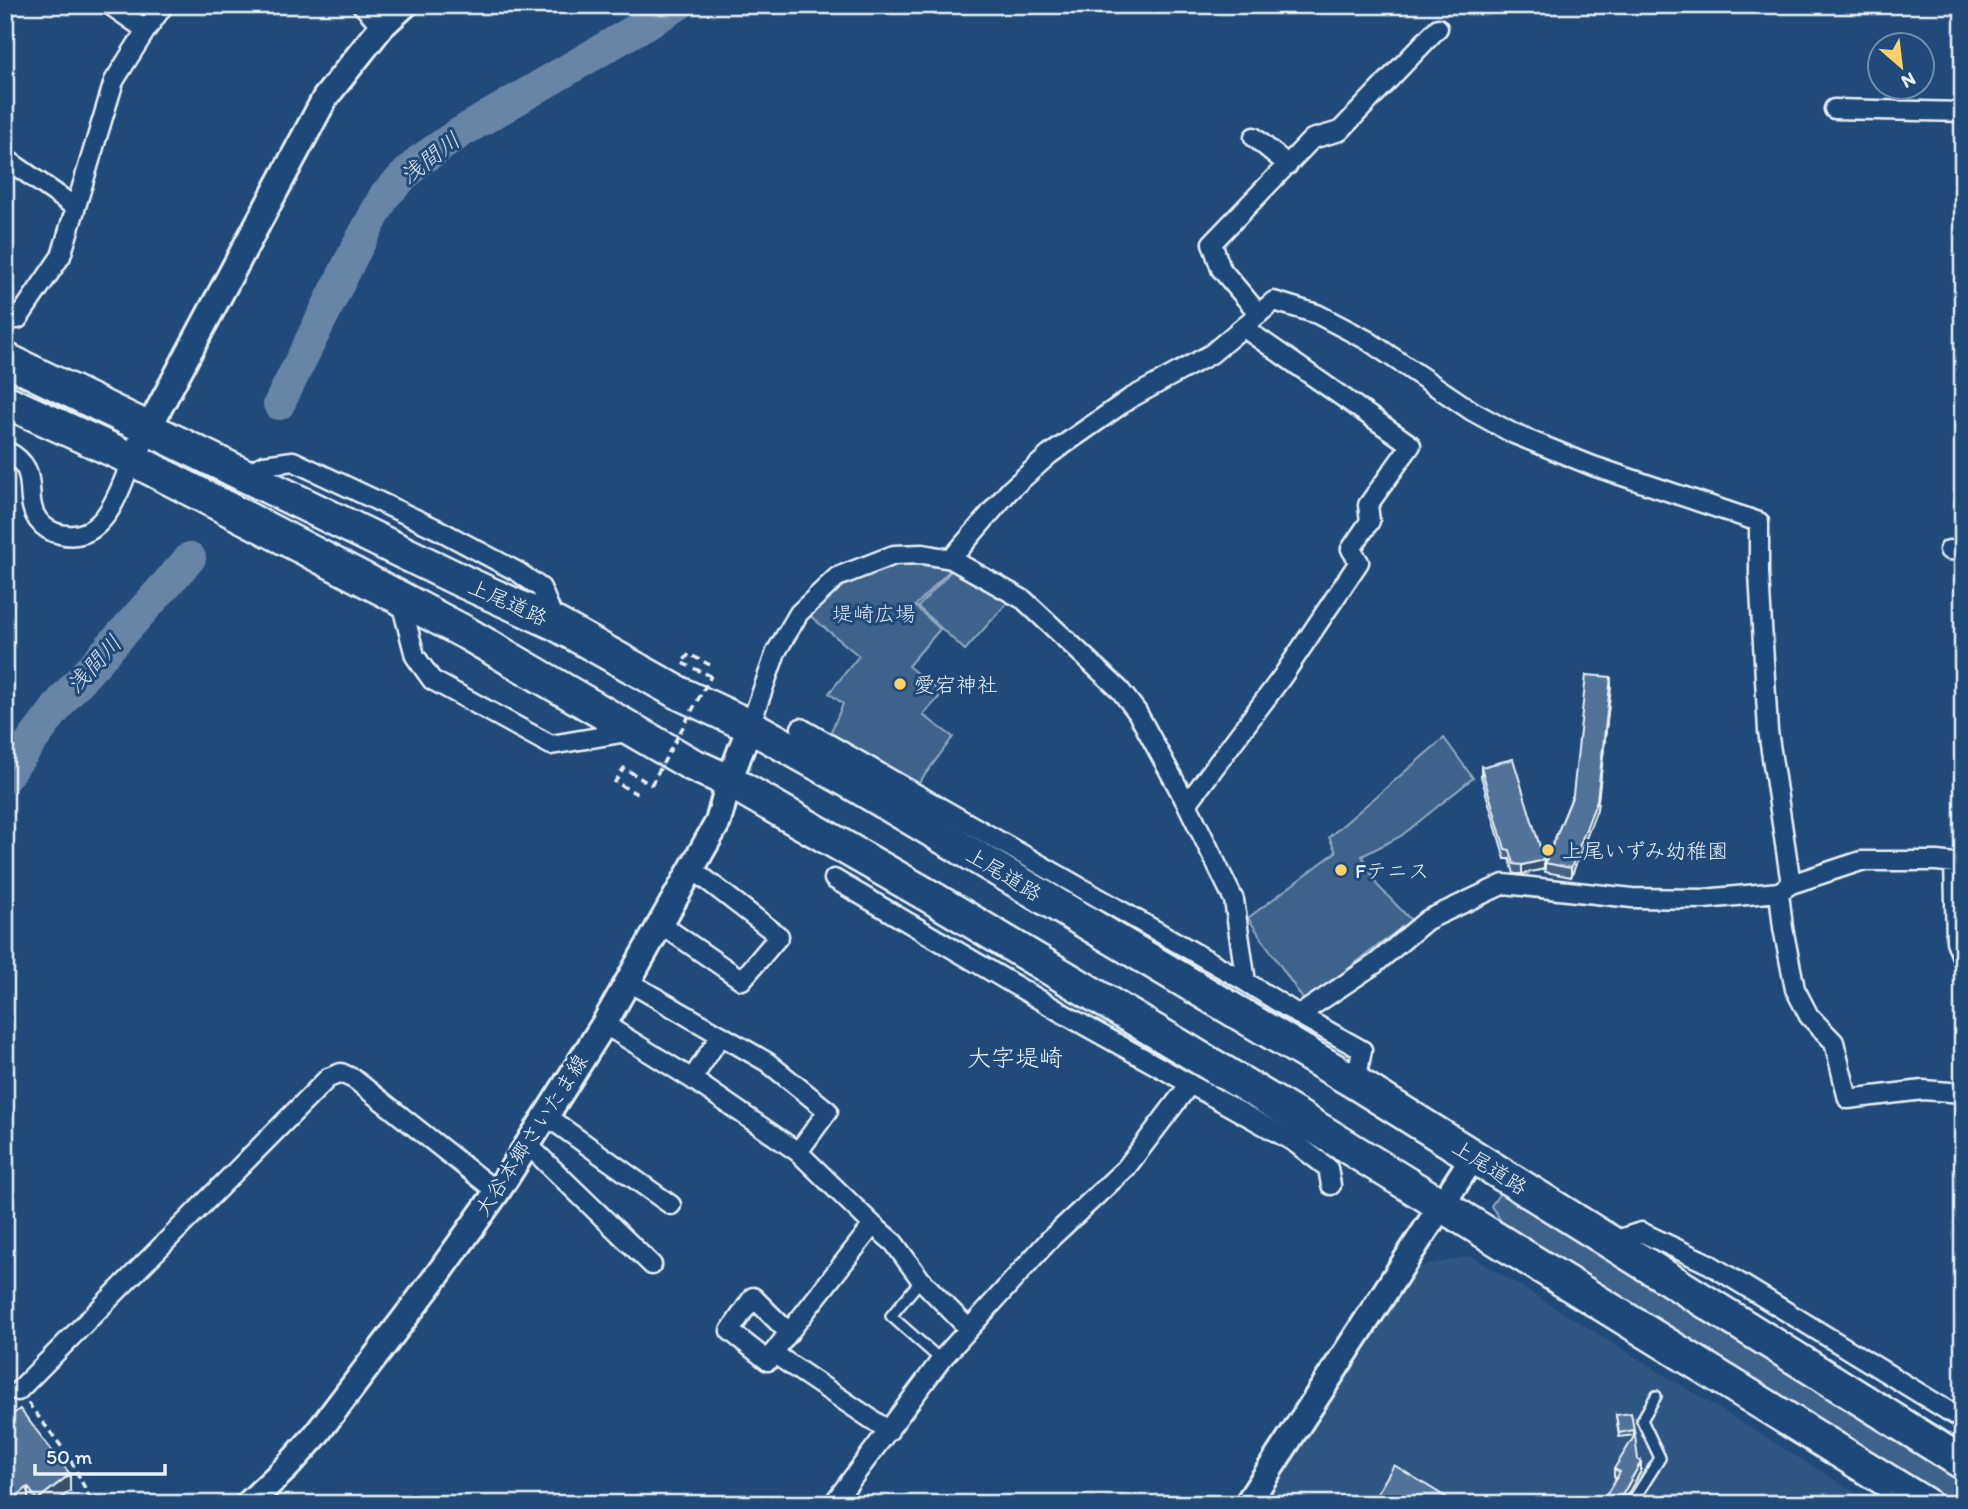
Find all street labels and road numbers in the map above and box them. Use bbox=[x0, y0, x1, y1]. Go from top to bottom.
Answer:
street label: 上尾道路 bbox=[465, 573, 551, 631]
street label: 上尾道路 bbox=[962, 842, 1046, 906]
street label: 大谷本郷さいたま線 bbox=[469, 1049, 593, 1221]
street label: 上尾道路 bbox=[1448, 1134, 1532, 1200]

